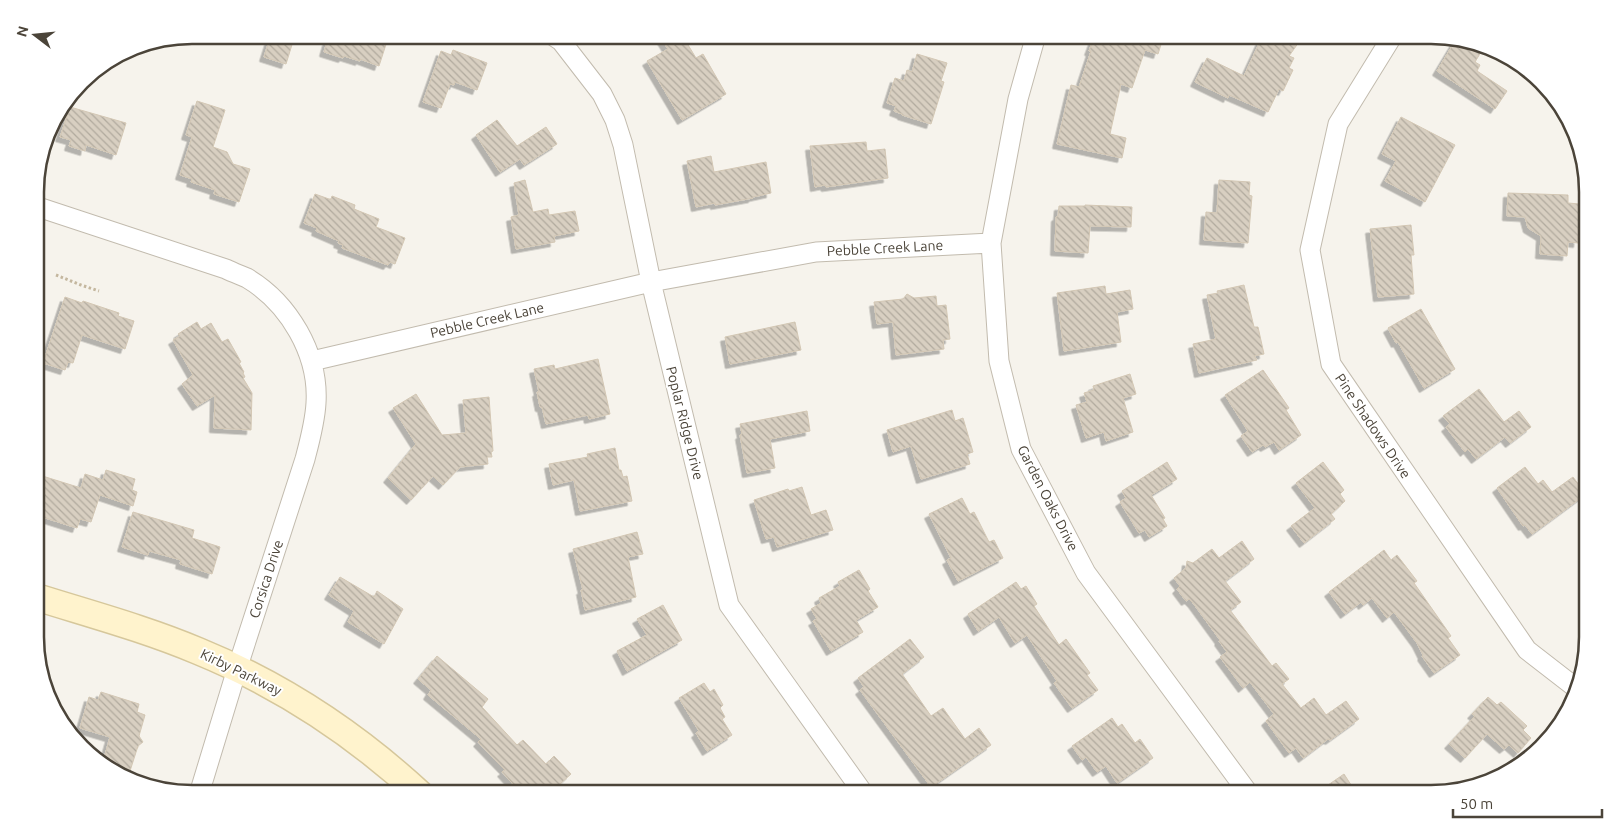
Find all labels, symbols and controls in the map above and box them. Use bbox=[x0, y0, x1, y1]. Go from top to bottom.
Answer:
north arrow bbox=[10, 10, 60, 60]
text: N bbox=[13, 24, 32, 39]
street label: Pebble Creek Lane bbox=[826, 237, 944, 259]
street label: Pebble Creek Lane bbox=[428, 299, 546, 341]
street label: Poplar Ridge Drive bbox=[663, 365, 707, 481]
street label: Pine Shadows Drive bbox=[1332, 371, 1414, 481]
street label: Garden Oaks Drive bbox=[1014, 443, 1082, 553]
street label: Corsica Drive bbox=[246, 538, 286, 620]
street label: Kirby Parkway bbox=[198, 645, 284, 699]
scale bar bbox=[1453, 786, 1602, 818]
text: 50 m bbox=[1460, 795, 1493, 812]

